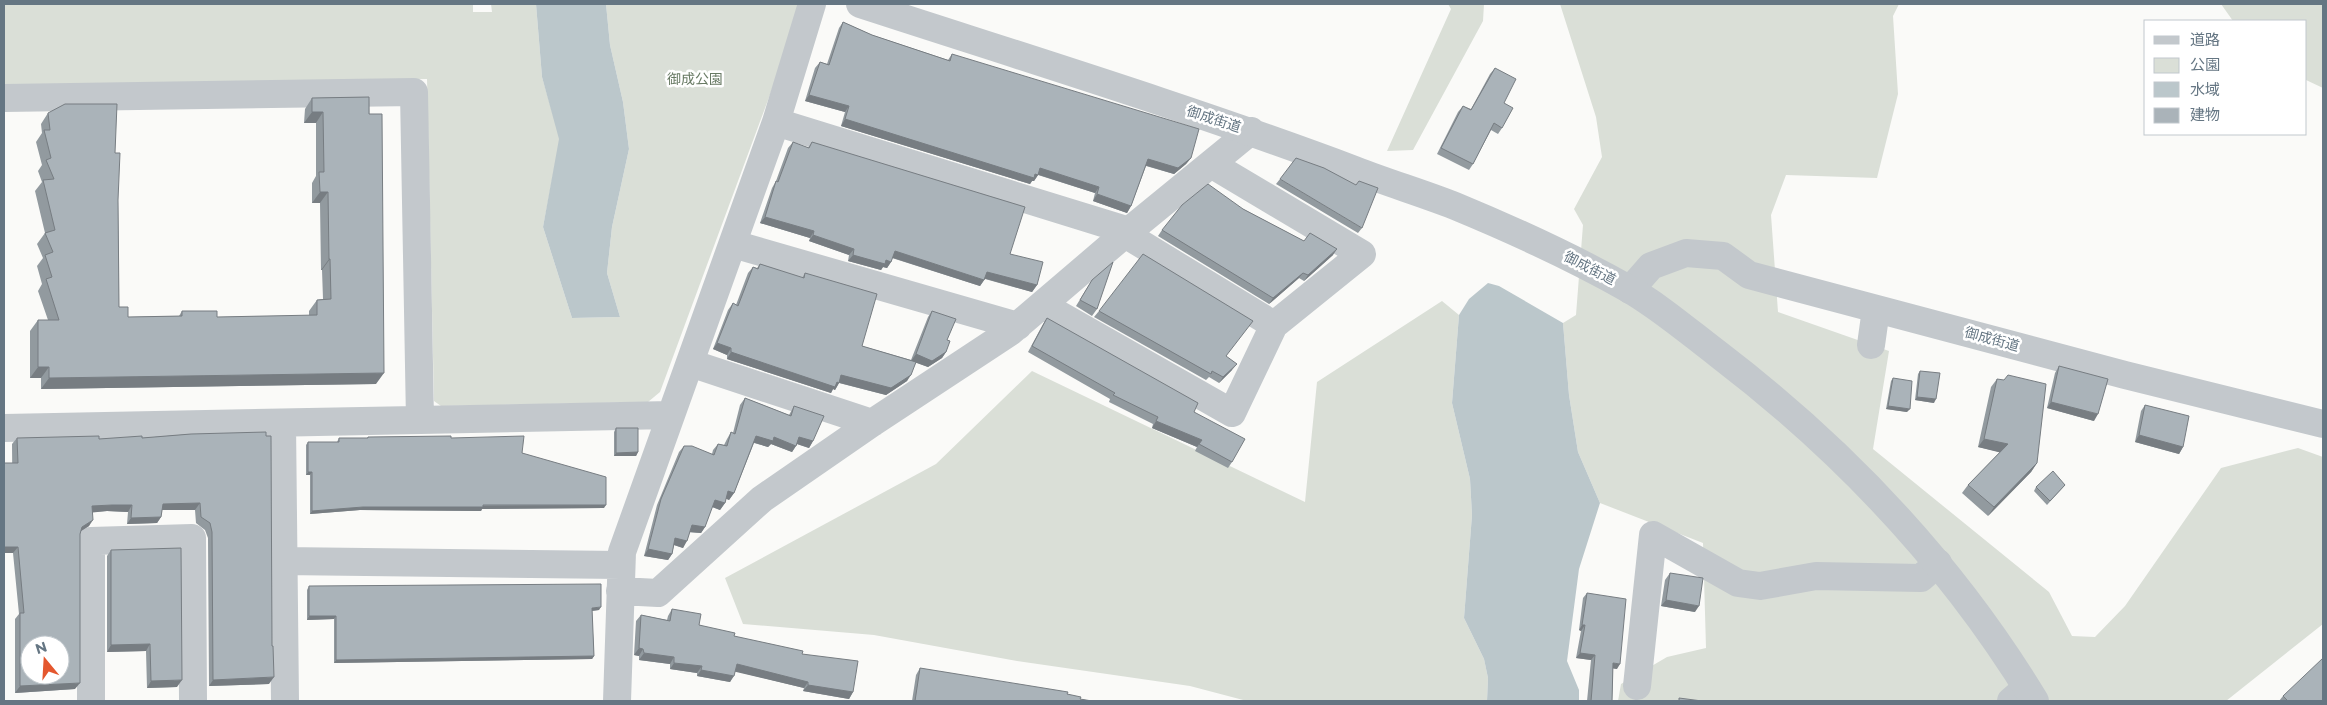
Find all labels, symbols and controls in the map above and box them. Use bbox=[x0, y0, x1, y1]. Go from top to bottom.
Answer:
legend bbox=[2144, 20, 2307, 135]
text: 道路 bbox=[2190, 30, 2220, 49]
text: 公園 bbox=[2190, 55, 2220, 74]
park label: 御成公園 bbox=[667, 70, 723, 88]
text: 水域 bbox=[2190, 80, 2220, 99]
street label: 御成街道 bbox=[1185, 102, 1243, 136]
text: 建物 bbox=[2190, 105, 2220, 124]
street label: 御成街道 bbox=[1561, 247, 1619, 289]
street label: 御成街道 bbox=[1963, 323, 2021, 355]
north arrow bbox=[20, 635, 70, 685]
text: N bbox=[33, 637, 49, 658]

